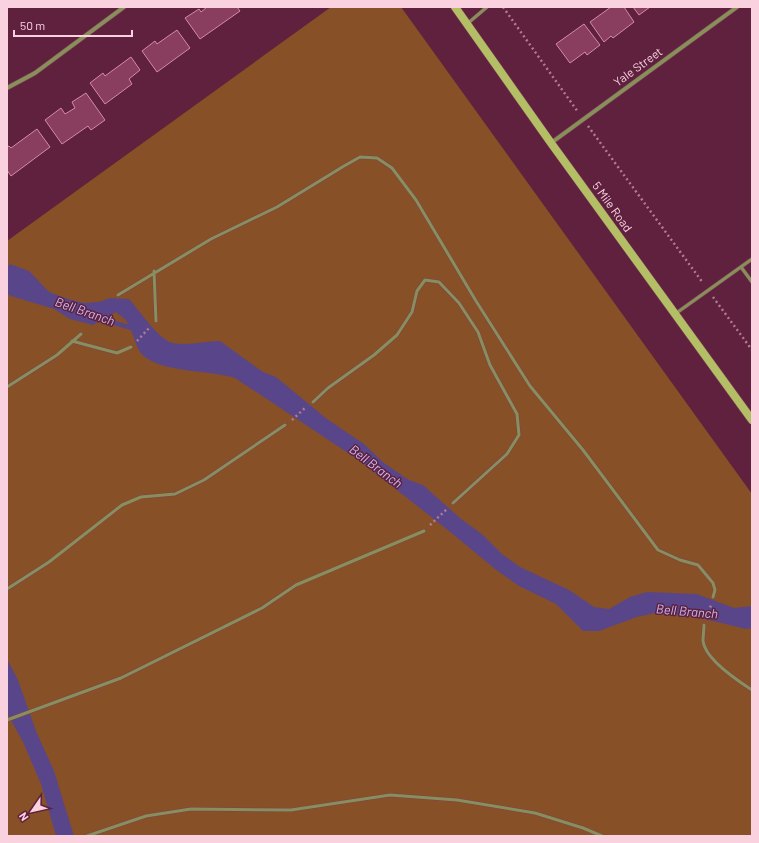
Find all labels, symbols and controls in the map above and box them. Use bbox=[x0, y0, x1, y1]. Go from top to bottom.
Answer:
scale bar bbox=[14, 12, 132, 38]
text: 50 m bbox=[20, 18, 45, 32]
street label: Yale Street bbox=[610, 44, 664, 89]
street label: 5 Mile Road bbox=[590, 179, 636, 234]
water label: Bell Branch bbox=[53, 293, 117, 329]
water label: Bell Branch bbox=[346, 441, 406, 491]
water label: Bell Branch bbox=[655, 600, 719, 622]
north arrow bbox=[12, 791, 52, 831]
text: N bbox=[16, 810, 31, 824]

